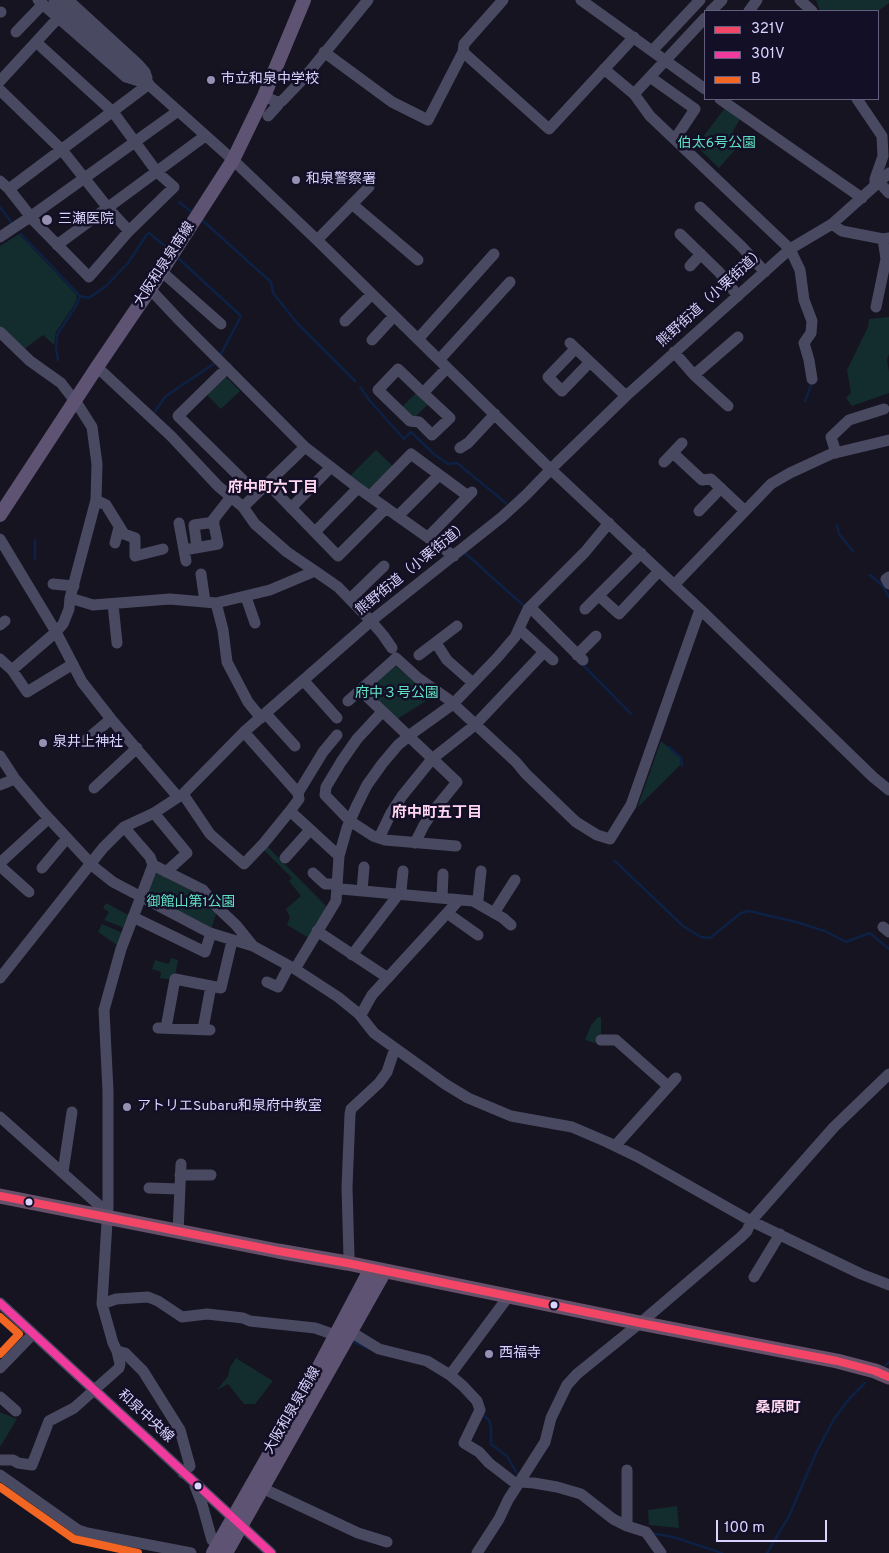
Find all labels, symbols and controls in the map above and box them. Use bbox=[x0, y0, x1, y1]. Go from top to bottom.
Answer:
legend bbox=[704, 10, 879, 100]
text: 321V bbox=[751, 20, 784, 39]
text: 301V bbox=[751, 45, 785, 64]
text: B bbox=[751, 70, 761, 89]
place label: 市立和泉中学校 bbox=[221, 72, 319, 88]
marker: 市立和泉中学校 bbox=[205, 74, 217, 86]
park label: 伯太6号公園 bbox=[678, 136, 756, 152]
place label: 和泉警察署 bbox=[306, 172, 376, 188]
marker: 和泉警察署 bbox=[290, 174, 302, 186]
place label: 三瀬医院 bbox=[58, 212, 114, 228]
marker: 三瀬医院 bbox=[40, 213, 54, 227]
street label: 大阪和泉泉南線 bbox=[131, 219, 199, 311]
street label: 熊野街道（小栗街道） bbox=[654, 245, 770, 351]
district label: 府中町六丁目 bbox=[228, 480, 318, 498]
street label: 熊野街道（小栗街道） bbox=[353, 518, 473, 620]
park label: 府中３号公園 bbox=[355, 686, 439, 702]
place label: 泉井上神社 bbox=[53, 735, 123, 751]
marker: 泉井上神社 bbox=[37, 737, 49, 749]
district label: 府中町五丁目 bbox=[392, 805, 482, 823]
park label: 御館山第1公園 bbox=[146, 895, 236, 911]
place label: アトリエSubaru和泉府中教室 bbox=[137, 1099, 322, 1115]
marker: アトリエSubaru和泉府中教室 bbox=[121, 1101, 133, 1113]
unlabelled marker bbox=[24, 1197, 34, 1207]
unlabelled marker bbox=[549, 1300, 559, 1310]
place label: 西福寺 bbox=[499, 1346, 541, 1362]
marker: 西福寺 bbox=[483, 1348, 495, 1360]
street label: 大阪和泉泉南線 bbox=[261, 1364, 325, 1458]
street label: 和泉中央線 bbox=[114, 1387, 176, 1447]
district label: 桑原町 bbox=[756, 1400, 800, 1418]
unlabelled marker bbox=[193, 1481, 203, 1491]
scale bar bbox=[719, 1510, 830, 1542]
text: 100 m bbox=[724, 1519, 765, 1538]

